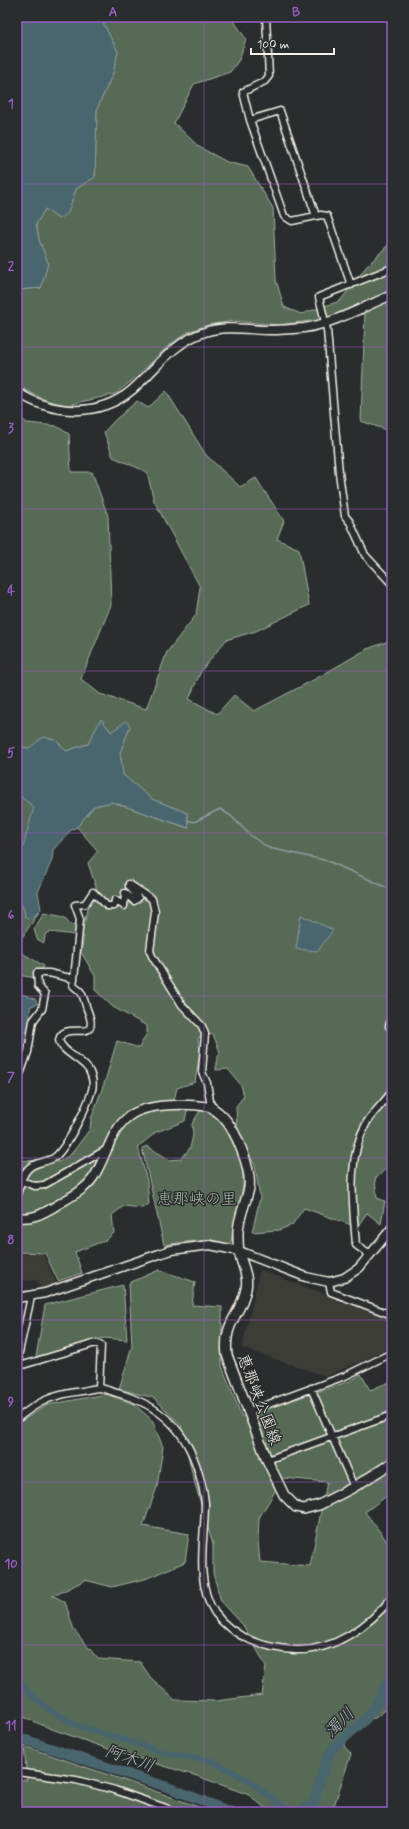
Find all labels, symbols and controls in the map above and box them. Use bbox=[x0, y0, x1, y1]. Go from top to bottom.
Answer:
text: A bbox=[109, 4, 117, 21]
text: B bbox=[292, 4, 301, 21]
scale bar bbox=[251, 30, 334, 56]
text: 100 m bbox=[257, 37, 289, 53]
text: 1 bbox=[8, 96, 14, 113]
text: 2 bbox=[8, 258, 15, 275]
text: 3 bbox=[8, 420, 14, 437]
text: 4 bbox=[7, 583, 15, 600]
text: 5 bbox=[7, 745, 15, 762]
text: 6 bbox=[8, 907, 15, 924]
text: 7 bbox=[7, 1069, 15, 1086]
park label: 恵那峡の里 bbox=[157, 1189, 237, 1210]
text: 8 bbox=[7, 1232, 15, 1249]
street label: 恵那峡公園線 bbox=[232, 1351, 286, 1448]
text: 9 bbox=[8, 1394, 15, 1411]
text: 10 bbox=[4, 1556, 18, 1573]
water label: 濁川 bbox=[320, 1703, 360, 1743]
text: 11 bbox=[5, 1718, 17, 1735]
water label: 阿木川 bbox=[102, 1740, 157, 1778]

